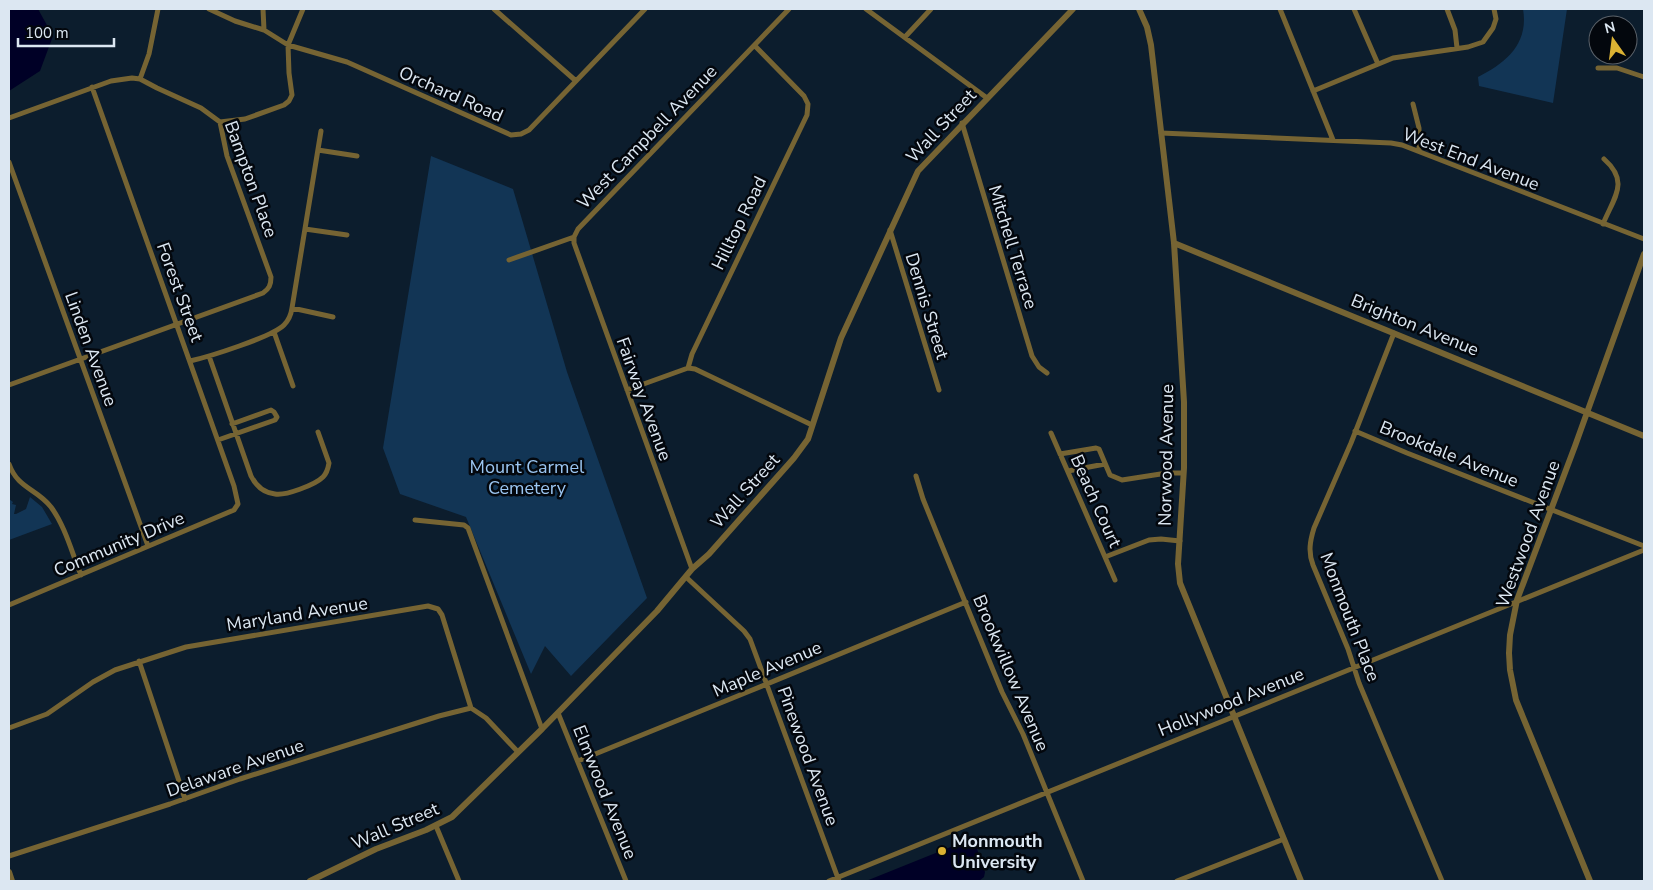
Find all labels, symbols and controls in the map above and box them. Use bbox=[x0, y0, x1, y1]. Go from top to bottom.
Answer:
scale bar bbox=[18, 15, 114, 47]
north arrow bbox=[1588, 15, 1638, 65]
text: N bbox=[1603, 17, 1617, 38]
text: 100 m bbox=[25, 23, 69, 43]
street label: Orchard Road bbox=[395, 60, 507, 128]
street label: West Campbell Avenue bbox=[572, 60, 722, 214]
street label: Wall Street bbox=[901, 83, 982, 168]
street label: Bampton Place bbox=[219, 117, 283, 241]
street label: West End Avenue bbox=[1399, 122, 1543, 196]
street label: Hilltop Road bbox=[706, 172, 772, 274]
street label: Mitchell Terrace bbox=[983, 182, 1043, 312]
street label: Forest Street bbox=[151, 239, 209, 346]
street label: Dennis Street bbox=[899, 250, 955, 363]
street label: Linden Avenue bbox=[59, 288, 123, 410]
street label: Brighton Avenue bbox=[1348, 288, 1482, 362]
street label: Fairway Avenue bbox=[611, 334, 677, 464]
street label: Norwood Avenue bbox=[1153, 384, 1179, 526]
street label: Brookdale Avenue bbox=[1376, 415, 1522, 493]
street label: Wall Street bbox=[705, 448, 785, 533]
street label: Beach Court bbox=[1065, 451, 1127, 552]
park label: Mount Carmel Cemetery bbox=[470, 455, 585, 500]
street label: Westwood Avenue bbox=[1490, 457, 1566, 611]
street label: Community Drive bbox=[50, 506, 188, 582]
street label: Monmouth Place bbox=[1314, 549, 1386, 685]
street label: Maryland Avenue bbox=[225, 591, 369, 637]
street label: Brookwillow Avenue bbox=[967, 591, 1055, 755]
street label: Maple Avenue bbox=[709, 635, 825, 703]
street label: Hollywood Avenue bbox=[1155, 662, 1307, 742]
street label: Pinewood Avenue bbox=[772, 683, 844, 829]
street label: Elmwood Avenue bbox=[567, 721, 643, 863]
street label: Delaware Avenue bbox=[163, 733, 307, 803]
street label: Wall Street bbox=[348, 797, 443, 855]
place label: Monmouth University bbox=[952, 829, 1043, 874]
marker: Monmouth University bbox=[936, 845, 948, 857]

